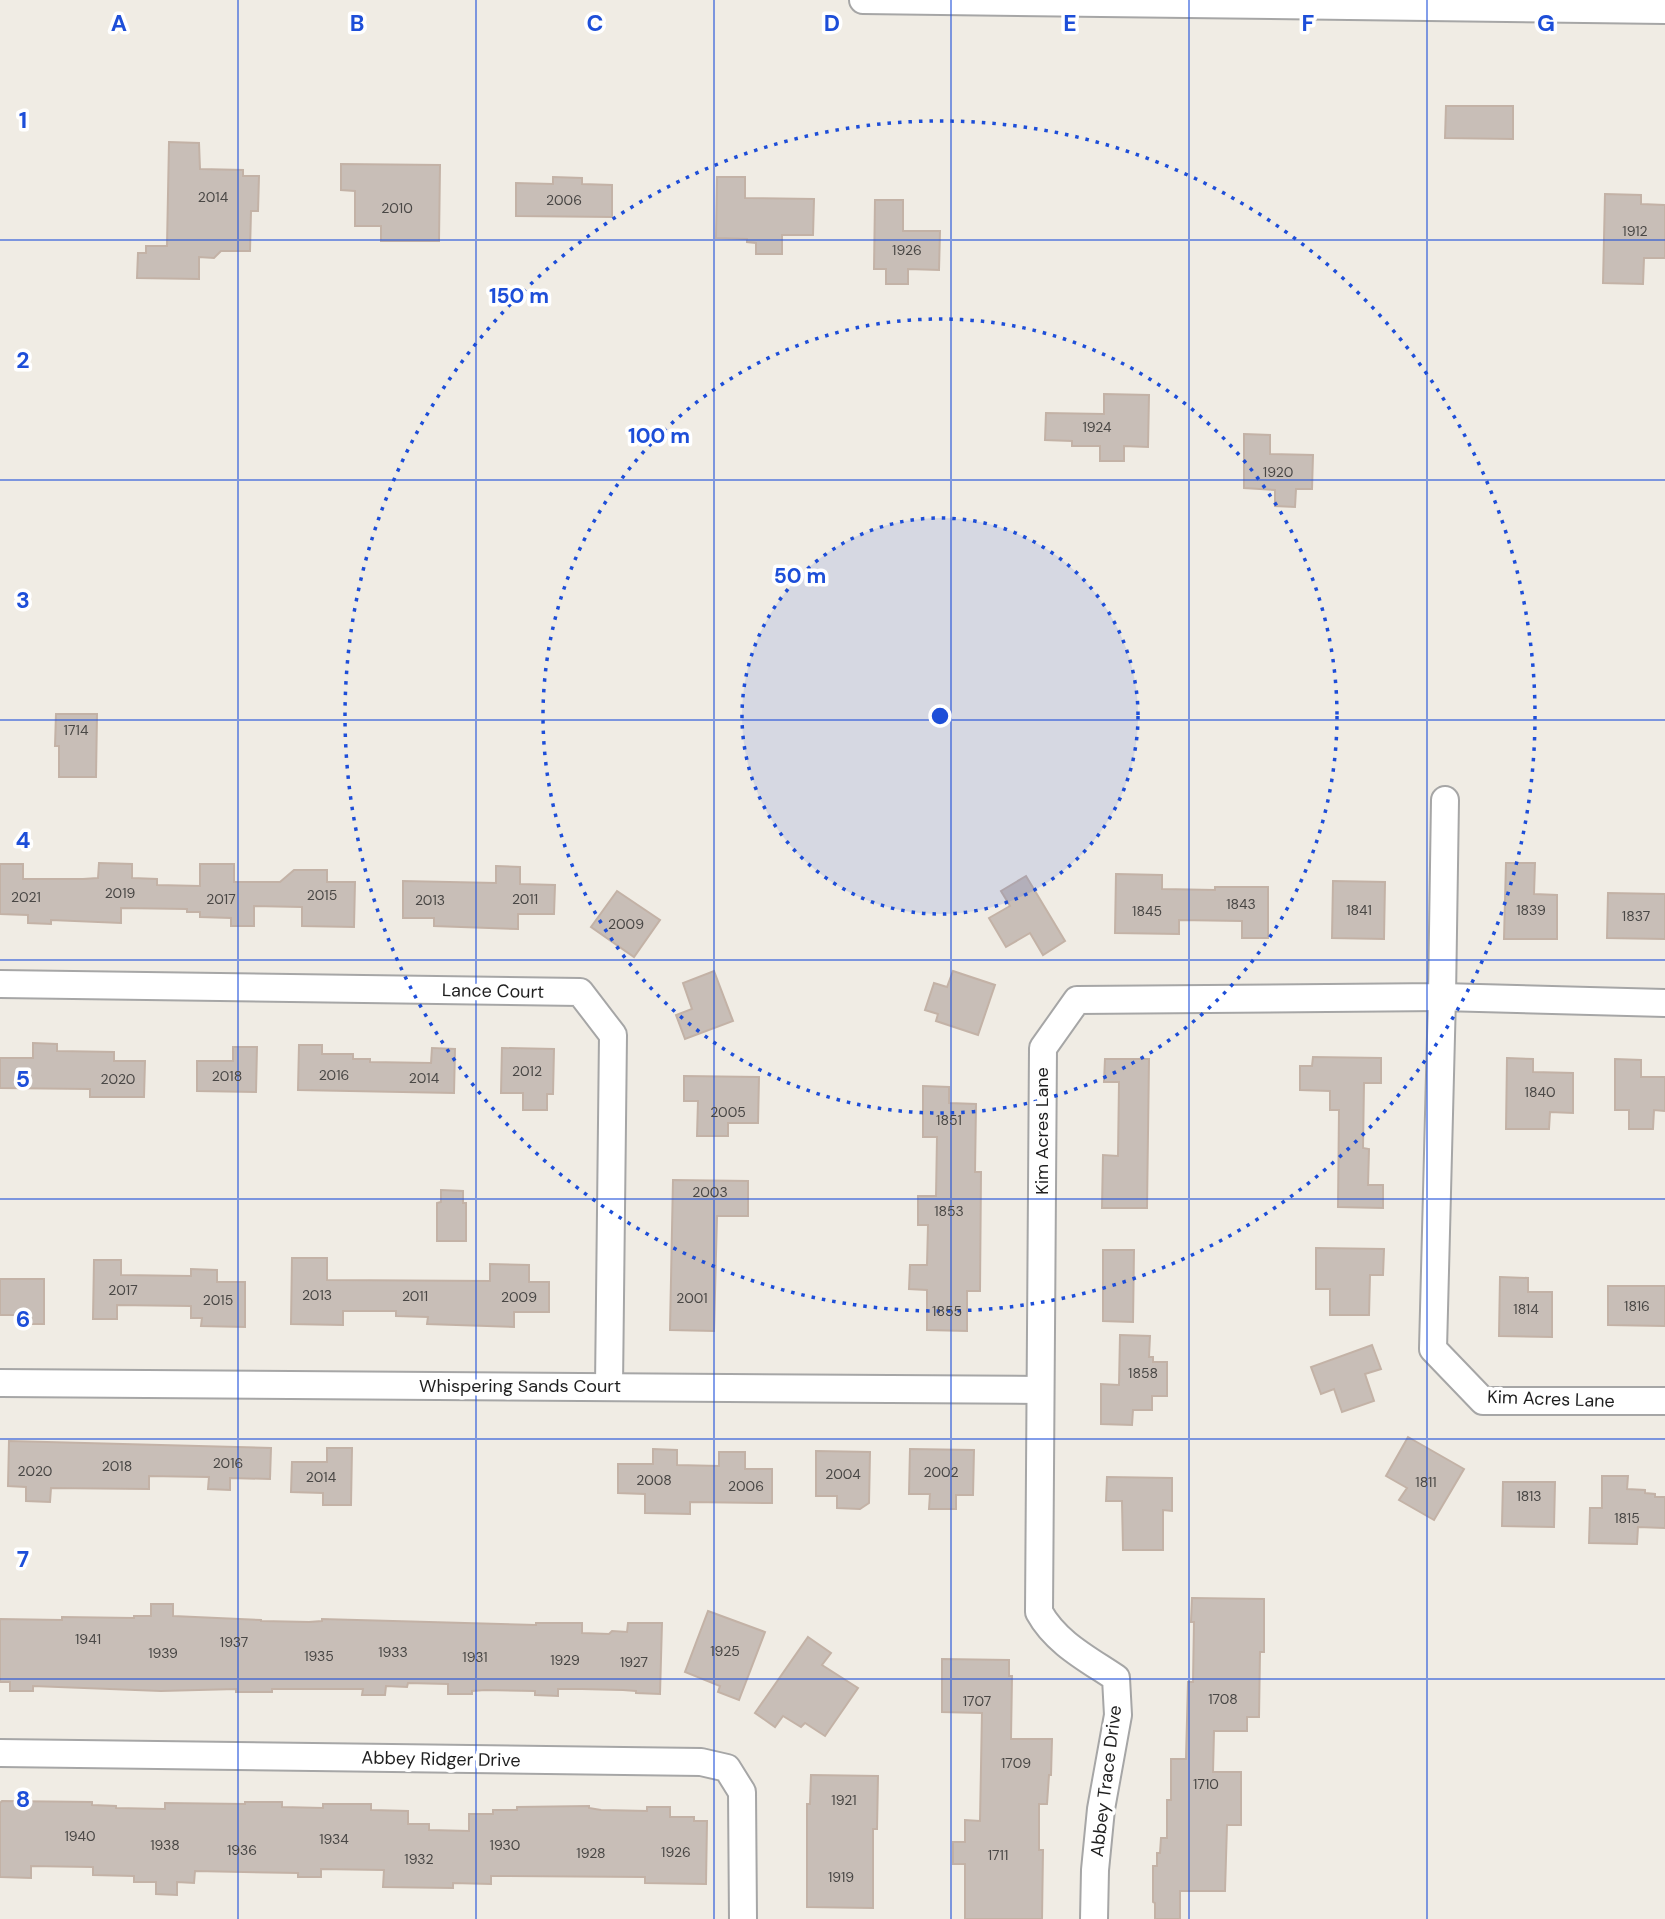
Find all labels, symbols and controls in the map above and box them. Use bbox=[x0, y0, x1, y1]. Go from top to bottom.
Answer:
text: A bbox=[111, 8, 127, 38]
text: B bbox=[350, 8, 364, 38]
text: C bbox=[587, 8, 603, 38]
text: D bbox=[824, 8, 840, 38]
text: E bbox=[1063, 8, 1077, 38]
text: F bbox=[1302, 8, 1315, 38]
text: G bbox=[1537, 8, 1555, 38]
text: 1 bbox=[19, 105, 27, 135]
house number: 2014 bbox=[198, 188, 229, 206]
house number: 2006 bbox=[546, 191, 582, 209]
house number: 2010 bbox=[381, 199, 413, 217]
house number: 1912 bbox=[1622, 222, 1648, 240]
house number: 1926 bbox=[892, 241, 922, 259]
text: 150 m bbox=[489, 282, 549, 310]
text: 2 bbox=[16, 345, 30, 375]
house number: 1924 bbox=[1082, 418, 1112, 436]
text: 100 m bbox=[628, 422, 690, 450]
house number: 1920 bbox=[1263, 463, 1293, 481]
text: 50 m bbox=[774, 562, 826, 590]
text: 3 bbox=[16, 585, 30, 615]
centre of rings bbox=[928, 704, 952, 728]
house number: 1714 bbox=[64, 721, 89, 739]
text: 4 bbox=[16, 825, 31, 855]
house number: 2019 bbox=[105, 884, 136, 902]
house number: 2015 bbox=[307, 886, 337, 904]
house number: 2021 bbox=[11, 888, 41, 906]
house number: 2017 bbox=[206, 890, 236, 908]
house number: 2011 bbox=[512, 890, 538, 908]
house number: 2013 bbox=[415, 891, 445, 909]
house number: 1843 bbox=[1226, 895, 1256, 913]
house number: 1841 bbox=[1346, 901, 1372, 919]
house number: 1839 bbox=[1516, 901, 1546, 919]
house number: 1845 bbox=[1132, 902, 1162, 920]
house number: 1837 bbox=[1622, 907, 1650, 925]
house number: 2009 bbox=[608, 915, 644, 933]
street label: Lance Court bbox=[442, 978, 544, 1004]
house number: 2012 bbox=[512, 1062, 542, 1080]
text: 5 bbox=[16, 1064, 30, 1094]
house number: 2016 bbox=[319, 1066, 349, 1084]
house number: 2018 bbox=[212, 1067, 242, 1085]
street label: Kim Acres Lane bbox=[1030, 1067, 1054, 1195]
house number: 2014 bbox=[409, 1069, 440, 1087]
house number: 2020 bbox=[101, 1070, 135, 1088]
house number: 1840 bbox=[1525, 1083, 1555, 1101]
house number: 2005 bbox=[710, 1103, 746, 1121]
house number: 1851 bbox=[936, 1111, 962, 1129]
house number: 2003 bbox=[692, 1183, 728, 1201]
house number: 1853 bbox=[934, 1202, 964, 1220]
house number: 2017 bbox=[108, 1281, 138, 1299]
house number: 2013 bbox=[302, 1286, 332, 1304]
house number: 2011 bbox=[402, 1287, 428, 1305]
house number: 2009 bbox=[501, 1288, 537, 1306]
house number: 2001 bbox=[676, 1289, 708, 1307]
house number: 2015 bbox=[203, 1291, 233, 1309]
house number: 1816 bbox=[1624, 1297, 1650, 1315]
house number: 1814 bbox=[1513, 1300, 1539, 1318]
house number: 1855 bbox=[932, 1302, 962, 1320]
text: 6 bbox=[16, 1304, 30, 1334]
house number: 1858 bbox=[1128, 1364, 1158, 1382]
street label: Whispering Sands Court bbox=[419, 1374, 621, 1398]
street label: Kim Acres Lane bbox=[1487, 1385, 1615, 1413]
house number: 2016 bbox=[213, 1454, 243, 1472]
house number: 2018 bbox=[102, 1457, 132, 1475]
house number: 2020 bbox=[18, 1462, 52, 1480]
house number: 2002 bbox=[924, 1463, 959, 1481]
house number: 2004 bbox=[825, 1465, 861, 1483]
house number: 2014 bbox=[306, 1468, 337, 1486]
house number: 2008 bbox=[636, 1471, 672, 1489]
house number: 1811 bbox=[1415, 1473, 1437, 1491]
house number: 2006 bbox=[728, 1477, 764, 1495]
house number: 1813 bbox=[1516, 1487, 1542, 1505]
house number: 1815 bbox=[1614, 1509, 1640, 1527]
text: 7 bbox=[17, 1544, 29, 1574]
house number: 1941 bbox=[75, 1630, 101, 1648]
house number: 1937 bbox=[220, 1633, 248, 1651]
house number: 1925 bbox=[710, 1642, 740, 1660]
house number: 1933 bbox=[378, 1643, 408, 1661]
house number: 1939 bbox=[148, 1644, 178, 1662]
house number: 1935 bbox=[304, 1647, 334, 1665]
house number: 1931 bbox=[462, 1648, 488, 1666]
house number: 1929 bbox=[550, 1651, 580, 1669]
house number: 1927 bbox=[620, 1653, 648, 1671]
house number: 1708 bbox=[1208, 1690, 1238, 1708]
house number: 1707 bbox=[963, 1692, 991, 1710]
street label: Abbey Trace Drive bbox=[1085, 1704, 1127, 1858]
street label: Abbey Ridger Drive bbox=[361, 1746, 521, 1772]
house number: 1709 bbox=[1001, 1754, 1031, 1772]
house number: 1710 bbox=[1193, 1775, 1219, 1793]
text: 8 bbox=[16, 1784, 30, 1814]
house number: 1921 bbox=[831, 1791, 857, 1809]
house number: 1940 bbox=[64, 1827, 96, 1845]
house number: 1934 bbox=[319, 1830, 349, 1848]
house number: 1938 bbox=[150, 1836, 180, 1854]
house number: 1930 bbox=[490, 1836, 520, 1854]
house number: 1936 bbox=[227, 1841, 257, 1859]
house number: 1926 bbox=[661, 1843, 691, 1861]
house number: 1928 bbox=[576, 1844, 606, 1862]
house number: 1711 bbox=[988, 1846, 1008, 1864]
house number: 1932 bbox=[404, 1850, 434, 1868]
house number: 1919 bbox=[828, 1868, 854, 1886]

